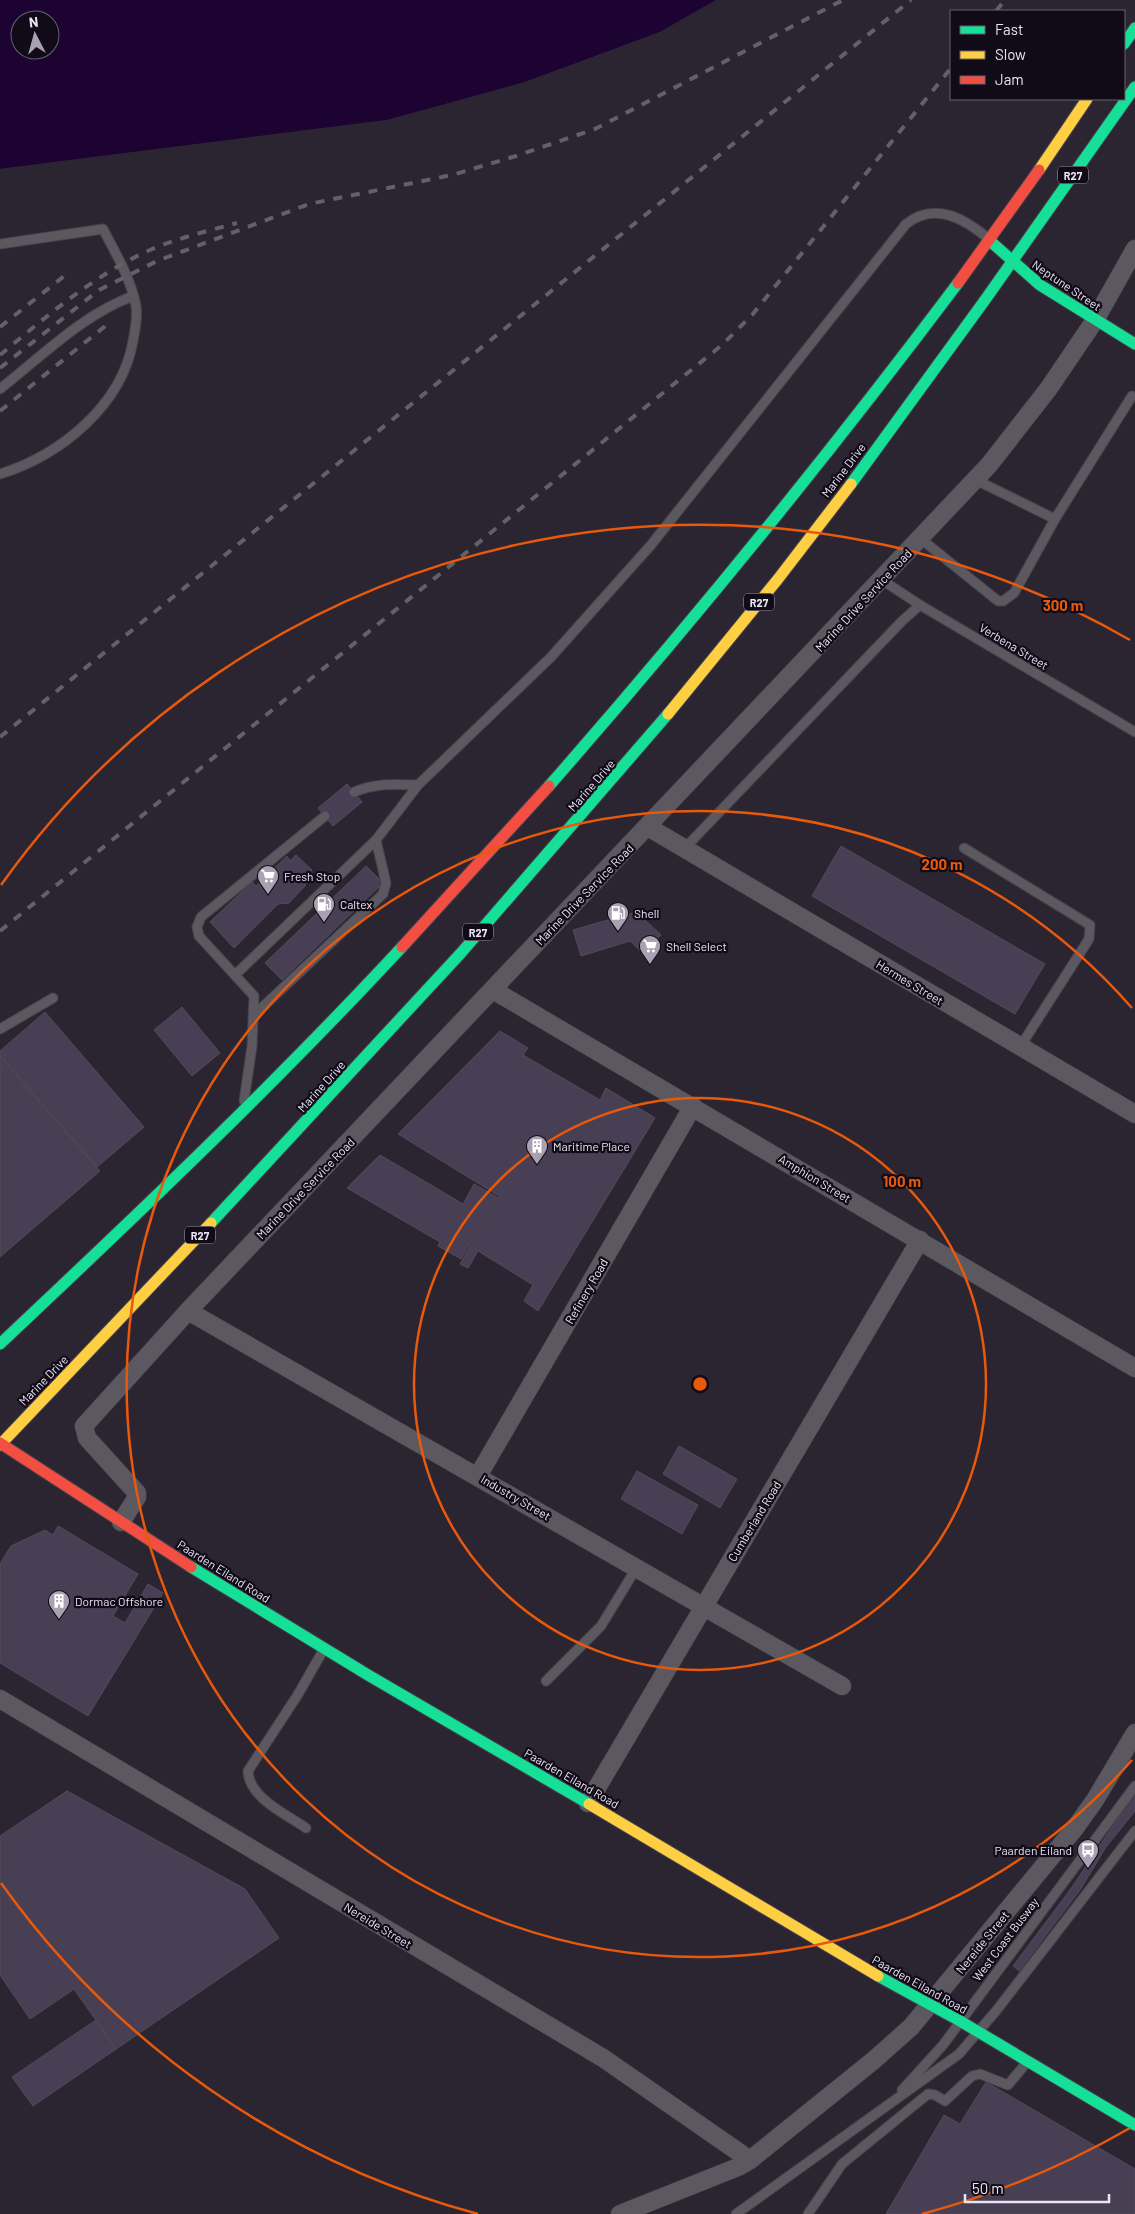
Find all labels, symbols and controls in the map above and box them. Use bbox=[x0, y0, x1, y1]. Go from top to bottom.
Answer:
north arrow bbox=[10, 10, 60, 60]
legend bbox=[950, 10, 1125, 100]
text: N bbox=[28, 13, 39, 31]
text: Fast bbox=[995, 20, 1023, 38]
text: Slow bbox=[995, 45, 1026, 63]
text: Jam bbox=[995, 70, 1024, 88]
road number: R27 bbox=[1058, 166, 1088, 184]
street label: Neptune Street bbox=[1030, 257, 1104, 313]
street label: Marine Drive bbox=[818, 440, 868, 500]
street label: Marine Drive Service Road bbox=[812, 546, 914, 654]
road number: R27 bbox=[744, 594, 774, 610]
text: 300 m bbox=[1043, 596, 1083, 614]
street label: Verbena Street bbox=[977, 620, 1051, 672]
street label: Marine Drive bbox=[565, 756, 617, 814]
street label: Marine Drive Service Road bbox=[532, 841, 636, 947]
text: 200 m bbox=[921, 855, 963, 873]
supermarket icon: Fresh Stop bbox=[256, 864, 280, 895]
place label: Fresh Stop bbox=[284, 869, 340, 883]
fuel station icon: Caltex bbox=[312, 892, 336, 923]
place label: Caltex bbox=[340, 897, 373, 911]
fuel station icon: Shell bbox=[606, 901, 630, 932]
place label: Shell bbox=[634, 906, 659, 920]
road number: R27 bbox=[463, 924, 493, 940]
supermarket icon: Shell Select bbox=[638, 934, 662, 965]
place label: Shell Select bbox=[666, 939, 727, 953]
street label: Hermes Street bbox=[874, 957, 946, 1007]
street label: Marine Drive bbox=[294, 1058, 348, 1114]
building icon: Maritime Place bbox=[525, 1134, 549, 1165]
street label: Marine Drive Service Road bbox=[253, 1135, 357, 1241]
place label: Maritime Place bbox=[553, 1139, 630, 1153]
street label: Amphion Street bbox=[776, 1151, 854, 1205]
text: 100 m bbox=[883, 1172, 921, 1190]
road number: R27 bbox=[185, 1226, 215, 1244]
street label: Refinery Road bbox=[562, 1256, 610, 1326]
street label: Marine Drive bbox=[16, 1352, 70, 1408]
centre of rings bbox=[691, 1375, 709, 1393]
street label: Industry Street bbox=[479, 1471, 553, 1523]
street label: Cumberland Road bbox=[724, 1478, 784, 1564]
street label: Paarden Eiland Road bbox=[175, 1537, 273, 1605]
building icon: Dormac Offshore bbox=[47, 1589, 71, 1620]
place label: Dormac Offshore bbox=[75, 1594, 163, 1608]
street label: Paarden Eiland Road bbox=[522, 1745, 622, 1811]
bus stop icon: Paarden Eiland bbox=[1076, 1838, 1100, 1869]
place label: Paarden Eiland bbox=[994, 1843, 1072, 1857]
street label: West Coast Busway bbox=[969, 1894, 1041, 1983]
street label: Nereide Street bbox=[342, 1899, 414, 1951]
street label: Nereide Street bbox=[953, 1908, 1011, 1976]
street label: Paarden Eiland Road bbox=[870, 1952, 970, 2016]
scale bar bbox=[965, 2172, 1109, 2204]
text: 50 m bbox=[972, 2179, 1004, 2197]

